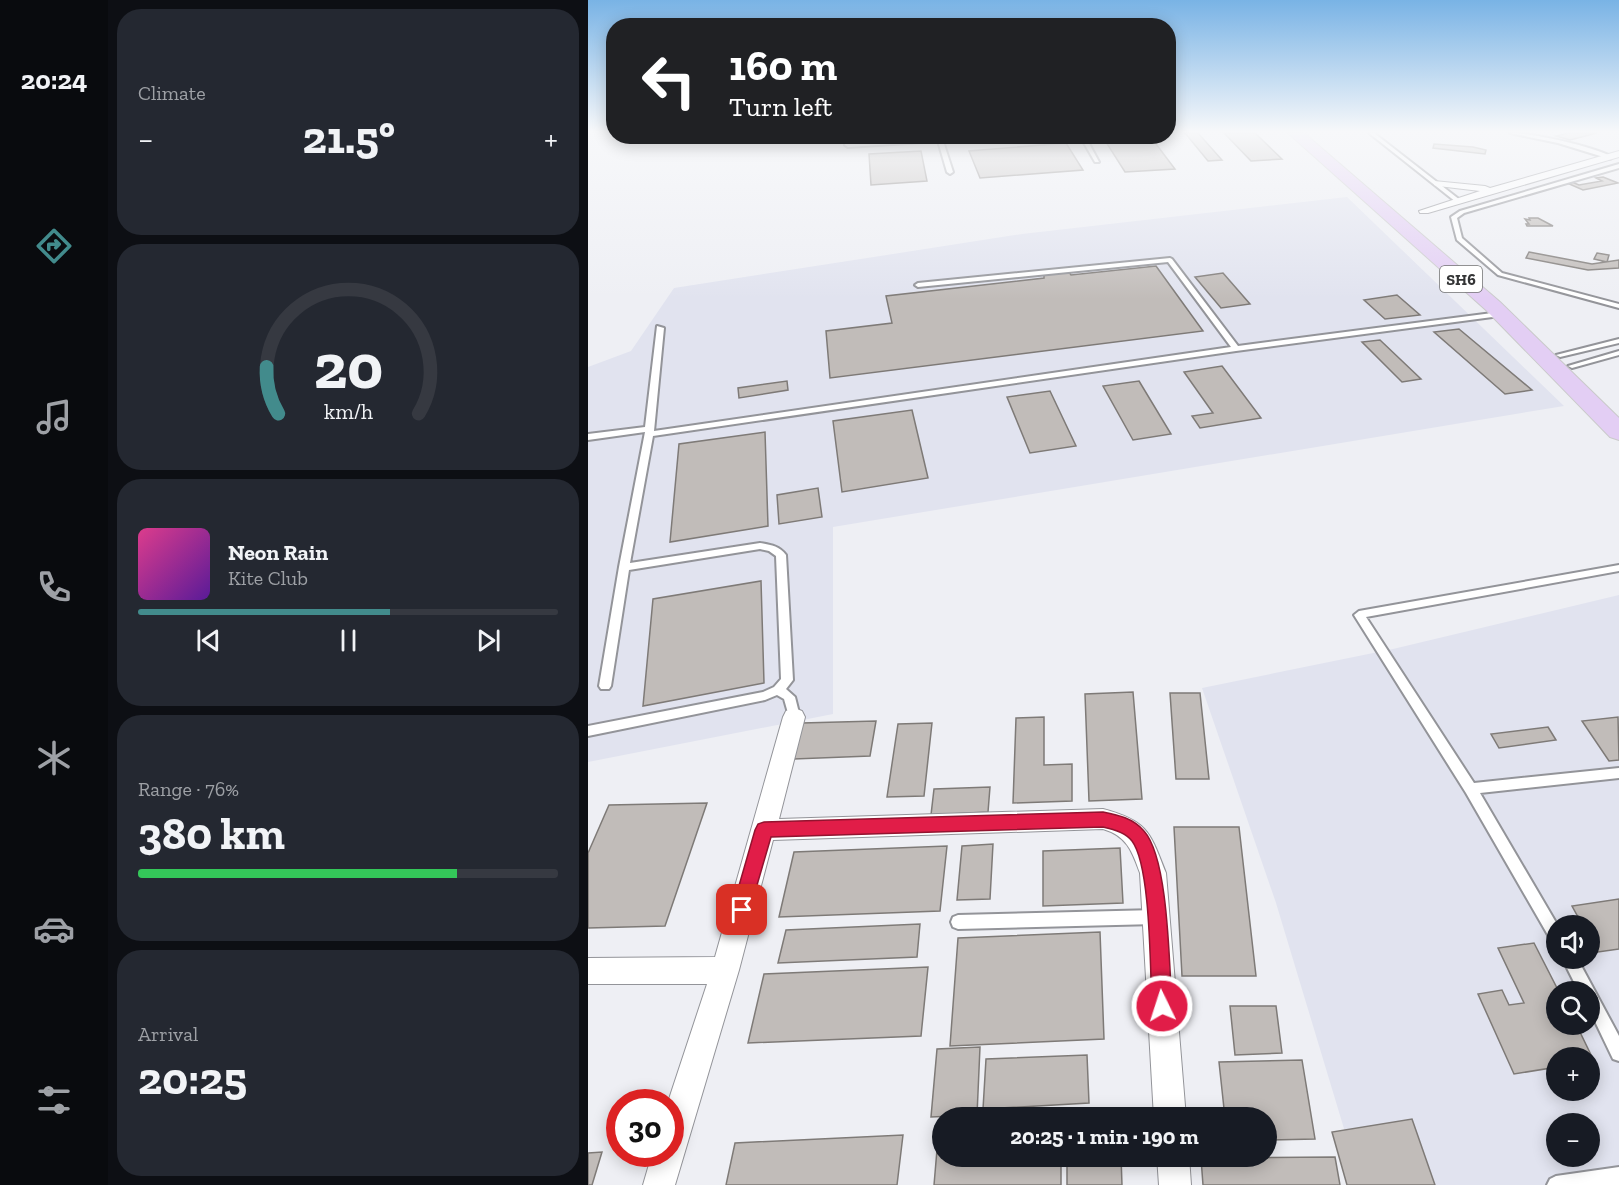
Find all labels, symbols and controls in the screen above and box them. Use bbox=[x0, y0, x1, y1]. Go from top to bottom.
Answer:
text: 160 m bbox=[729, 40, 837, 91]
icon: left bbox=[630, 42, 708, 120]
text: 20:24 bbox=[21, 64, 87, 96]
text: Climate bbox=[138, 81, 206, 105]
text: Turn left bbox=[729, 91, 832, 123]
text: 21.5° bbox=[303, 111, 395, 165]
text: − bbox=[138, 119, 153, 158]
text: + bbox=[544, 119, 558, 158]
icon: directions bbox=[33, 225, 75, 267]
road number: SH6 bbox=[1440, 266, 1482, 292]
text: 20 bbox=[313, 329, 383, 404]
icon: music bbox=[33, 396, 75, 438]
text: km/h bbox=[324, 400, 372, 425]
text: Neon Rain bbox=[228, 539, 328, 566]
icon: phone bbox=[33, 566, 75, 608]
text: Kite Club bbox=[228, 566, 308, 590]
icon: previous bbox=[192, 624, 225, 657]
icon: pause bbox=[332, 624, 365, 657]
icon: next bbox=[472, 624, 505, 657]
icon: climate bbox=[33, 737, 75, 779]
text: Range · 76% bbox=[138, 777, 239, 801]
text: 380 km bbox=[138, 807, 285, 861]
pin bbox=[716, 884, 767, 935]
icon: arrive bbox=[725, 893, 758, 926]
icon: car bbox=[33, 908, 75, 950]
map controls bbox=[1546, 915, 1600, 1167]
button: sound bbox=[1546, 915, 1600, 969]
position arrow bbox=[1130, 974, 1194, 1038]
button: search bbox=[1546, 981, 1600, 1035]
text: Arrival bbox=[138, 1022, 198, 1046]
button: + bbox=[1546, 1047, 1600, 1101]
text: 20:25 bbox=[138, 1052, 247, 1106]
icon: filters bbox=[33, 1079, 75, 1121]
speed limit sign: 30 bbox=[606, 1089, 684, 1167]
button: − bbox=[1546, 1113, 1600, 1167]
text: 20:25 · 1 min · 190 m bbox=[1010, 1123, 1199, 1150]

